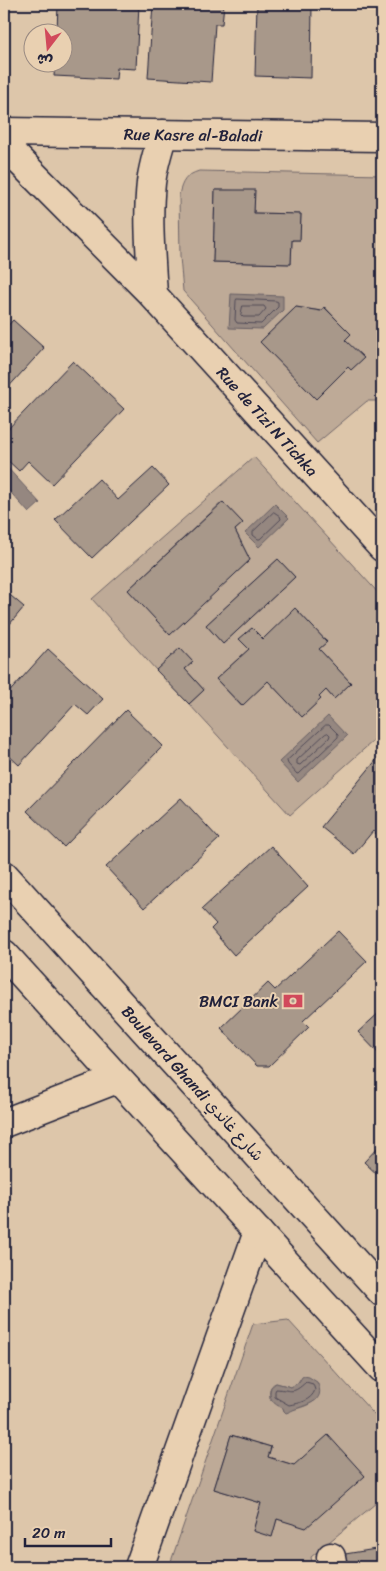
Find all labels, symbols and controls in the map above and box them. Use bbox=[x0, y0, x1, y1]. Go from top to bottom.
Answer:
north arrow bbox=[22, 22, 72, 72]
text: ش bbox=[34, 46, 55, 74]
street label: Rue Kasre al-Baladi bbox=[124, 120, 263, 150]
street label: Rue de Tizi N Tichka bbox=[209, 360, 326, 484]
place label: BMCI Bank bbox=[199, 987, 278, 1016]
bank icon: BMCI Bank bbox=[282, 990, 304, 1012]
street label: Boulevard Ghandi شارع غاندي bbox=[114, 998, 271, 1168]
scale bar bbox=[25, 1516, 111, 1548]
text: 20 m bbox=[32, 1520, 66, 1546]

